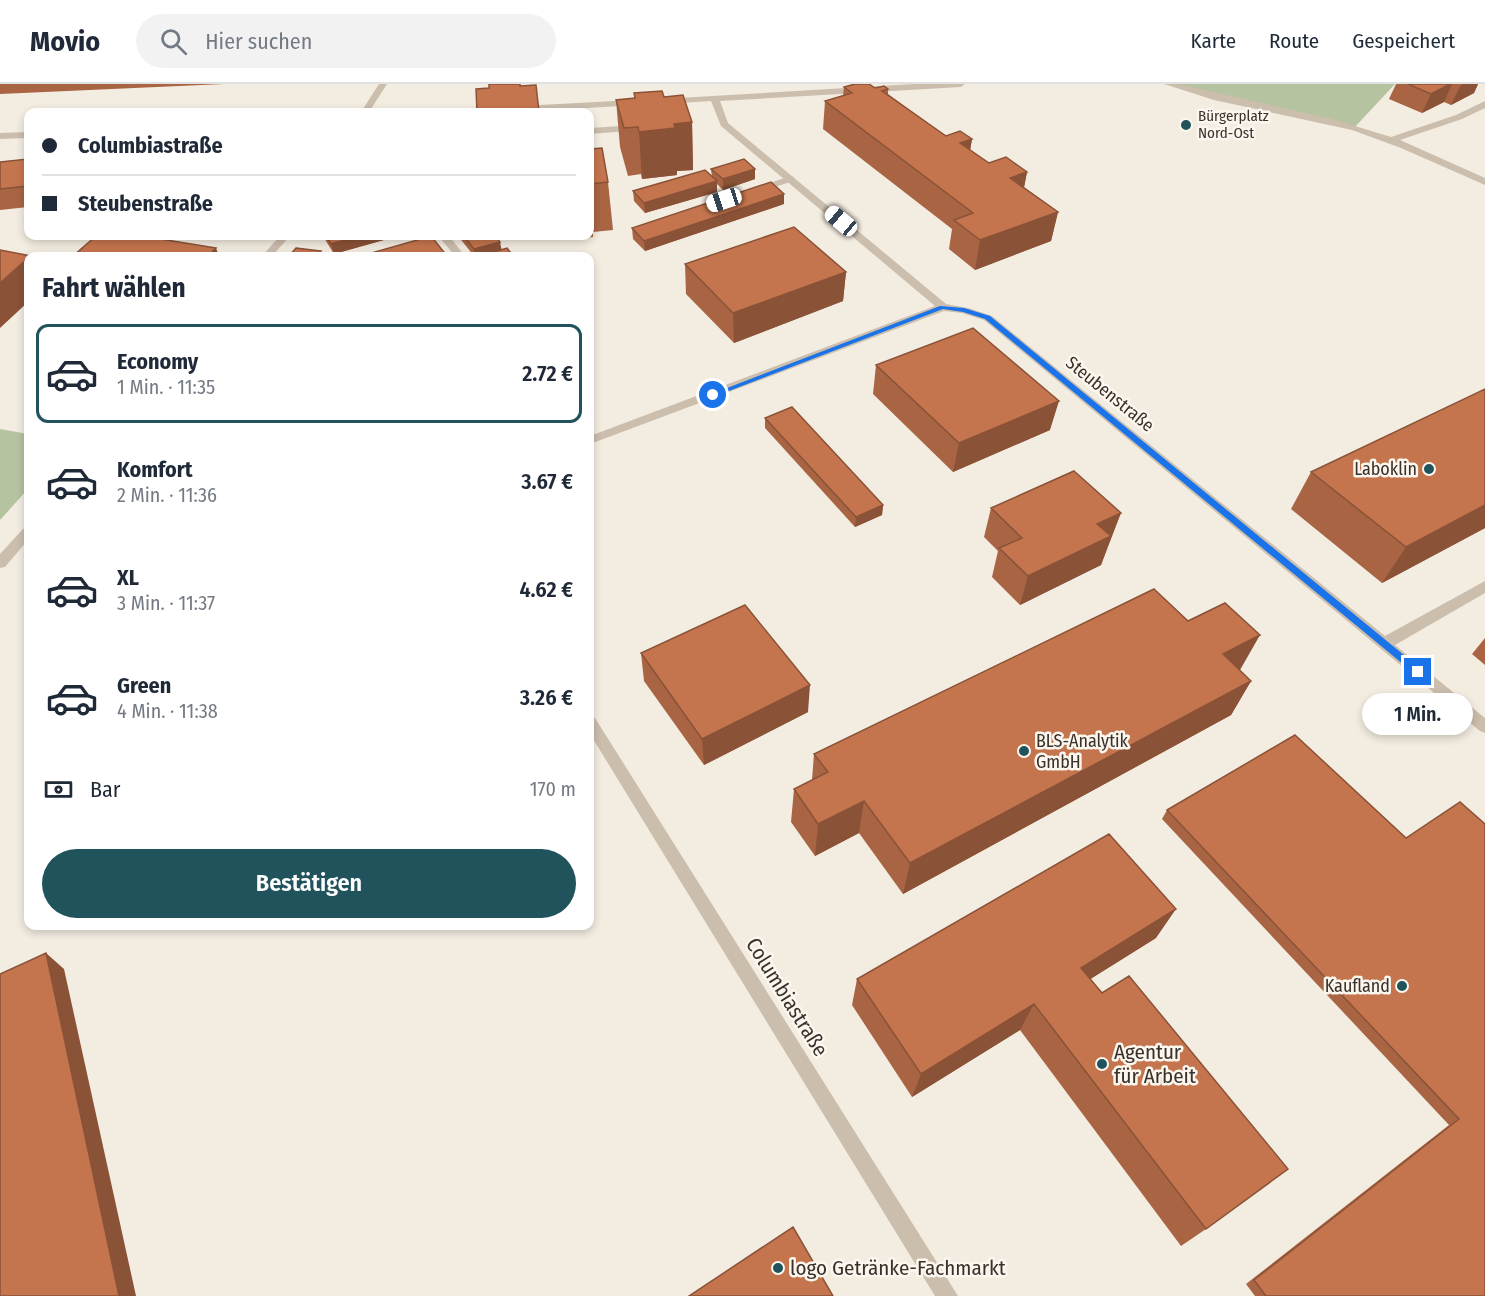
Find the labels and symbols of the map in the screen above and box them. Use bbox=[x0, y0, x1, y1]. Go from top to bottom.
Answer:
place label: Bürgerplatz Nord-Ost bbox=[1198, 107, 1269, 142]
marker: Bürgerplatz Nord-Ost bbox=[1179, 118, 1193, 132]
car bbox=[704, 186, 744, 214]
car bbox=[821, 203, 861, 239]
street label: Steubenstraße bbox=[1061, 352, 1159, 436]
route start bbox=[699, 381, 726, 408]
place label: Laboklin bbox=[1354, 458, 1417, 480]
marker: Laboklin bbox=[1422, 462, 1436, 476]
route end bbox=[1404, 658, 1431, 685]
callout: 1 Min. bbox=[1362, 693, 1474, 735]
place label: BLS-Analytik GmbH bbox=[1036, 730, 1129, 773]
marker: BLS-Analytik GmbH bbox=[1017, 744, 1031, 758]
street label: Columbiastraße bbox=[740, 933, 834, 1061]
place label: Kaufland bbox=[1325, 975, 1390, 997]
marker: Kaufland bbox=[1395, 979, 1409, 993]
place label: Agentur für Arbeit bbox=[1114, 1039, 1196, 1089]
marker: Agentur für Arbeit bbox=[1095, 1057, 1109, 1071]
place label: logo Getränke-Fachmarkt bbox=[790, 1255, 1006, 1281]
marker: logo Getränke-Fachmarkt bbox=[771, 1261, 785, 1275]

